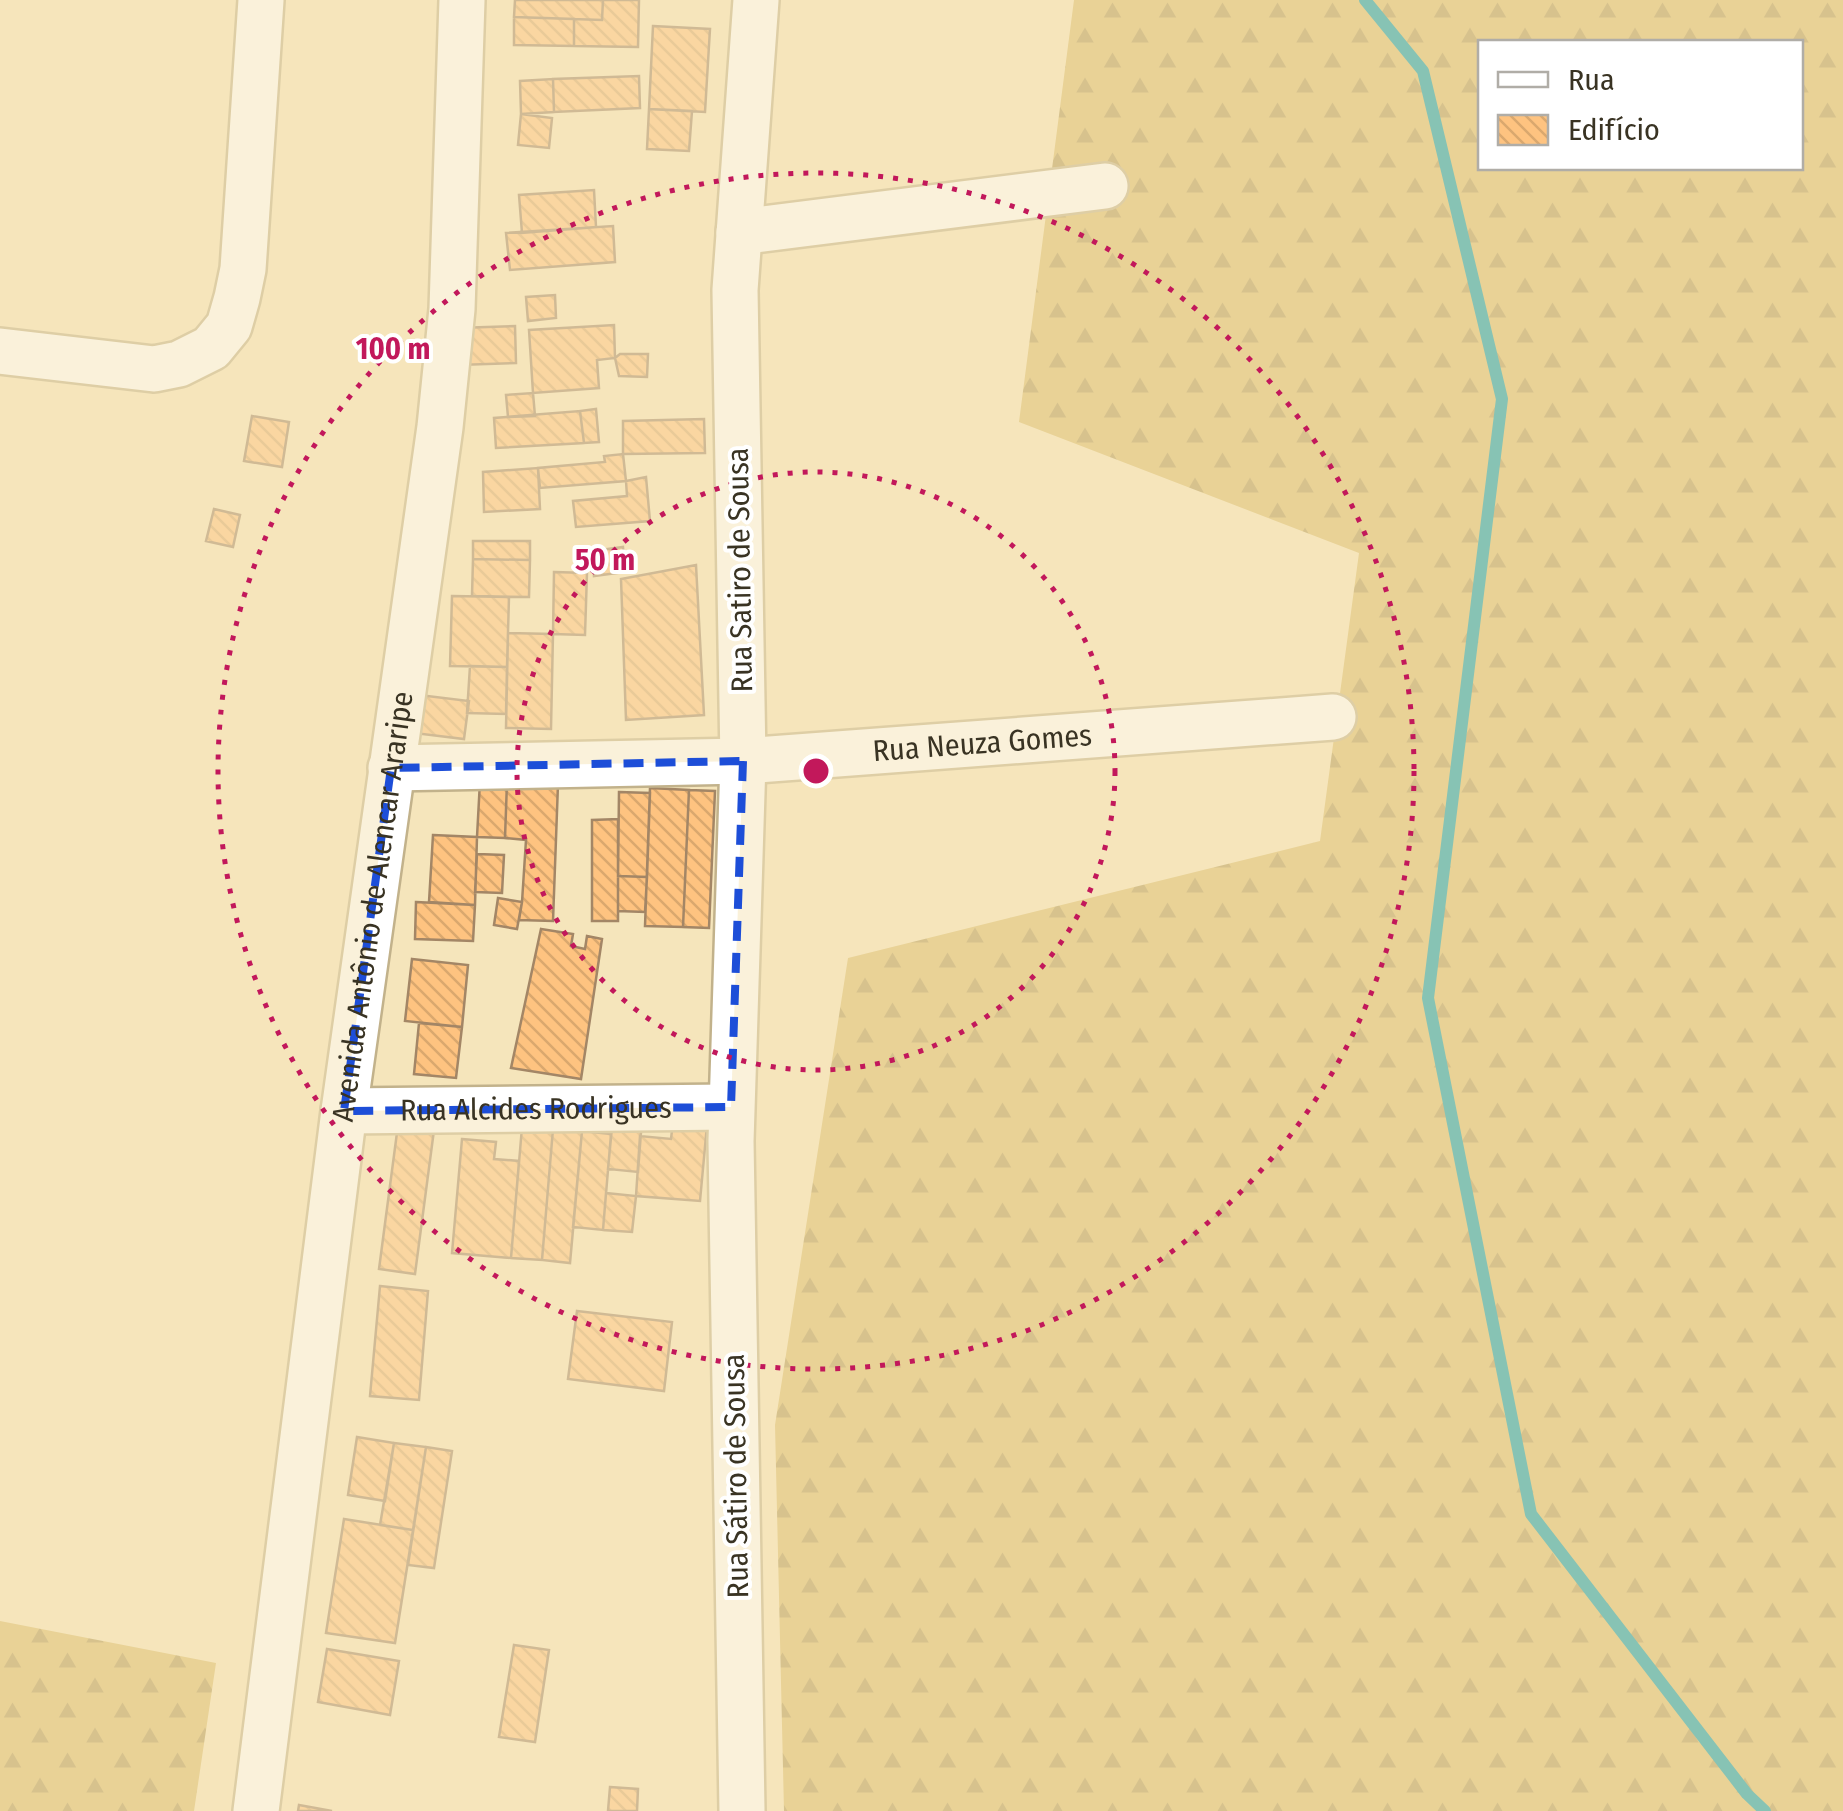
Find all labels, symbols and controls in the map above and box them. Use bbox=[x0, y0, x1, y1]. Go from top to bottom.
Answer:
legend bbox=[1478, 40, 1803, 170]
text: Rua bbox=[1568, 62, 1615, 98]
text: Edifício bbox=[1568, 112, 1660, 148]
text: 100 m bbox=[356, 331, 430, 367]
street label: Rua Satiro de Sousa bbox=[720, 447, 760, 693]
text: 50 m bbox=[575, 542, 635, 578]
street label: Avenida Antônio de Alencar Araripe bbox=[325, 689, 421, 1124]
street label: Rua Neuza Gomes bbox=[871, 717, 1093, 769]
centre of rings bbox=[798, 753, 834, 789]
street label: Rua Alcides Rodrigues bbox=[400, 1090, 672, 1128]
street label: Rua Sátiro de Sousa bbox=[716, 1353, 756, 1599]

